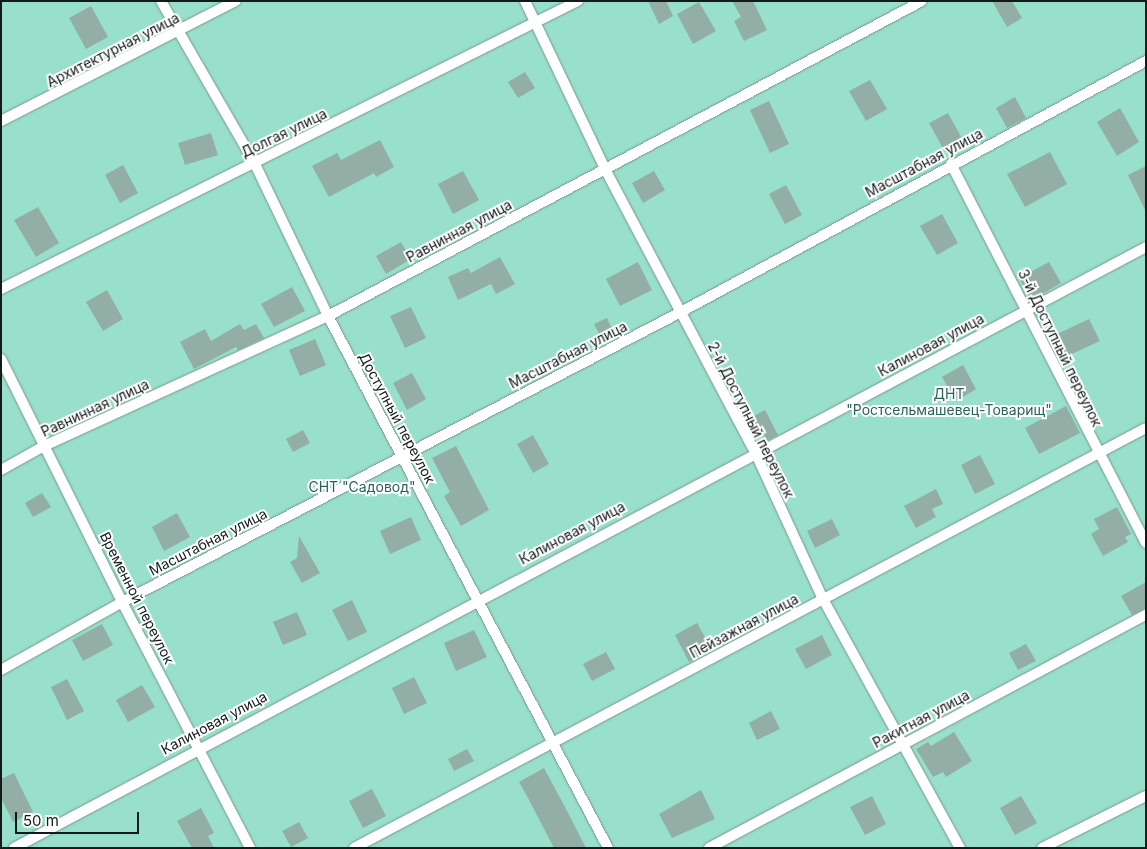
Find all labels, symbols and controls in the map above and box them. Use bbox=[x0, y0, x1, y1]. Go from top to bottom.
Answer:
street label: Архитектурная улица bbox=[44, 9, 182, 91]
street label: Долгая улица bbox=[238, 105, 330, 161]
street label: Масштабная улица bbox=[863, 125, 985, 201]
street label: Равнинная улица bbox=[403, 196, 515, 266]
street label: 3-й Доступный переулок bbox=[1015, 267, 1105, 429]
street label: Калиновая улица bbox=[875, 310, 987, 380]
street label: Масштабная улица bbox=[506, 318, 630, 392]
street label: 2-й Доступный переулок bbox=[704, 339, 798, 501]
street label: Доступный переулок bbox=[355, 350, 439, 486]
street label: Равнинная улица bbox=[38, 376, 152, 440]
park label: ДНТ "Ростсельмашевец-Товарищ" bbox=[846, 386, 1052, 418]
park label: СНТ "Садовод" bbox=[308, 479, 416, 495]
street label: Калиновая улица bbox=[516, 498, 628, 568]
street label: Масштабная улица bbox=[146, 505, 270, 579]
street label: Временной переулок bbox=[96, 529, 178, 667]
street label: Пейзажная улица bbox=[687, 590, 801, 662]
street label: Ракитная улица bbox=[870, 686, 972, 752]
street label: Калиновая улица bbox=[158, 688, 270, 758]
scale bar bbox=[18, 802, 141, 834]
text: 50 m bbox=[23, 811, 59, 830]

